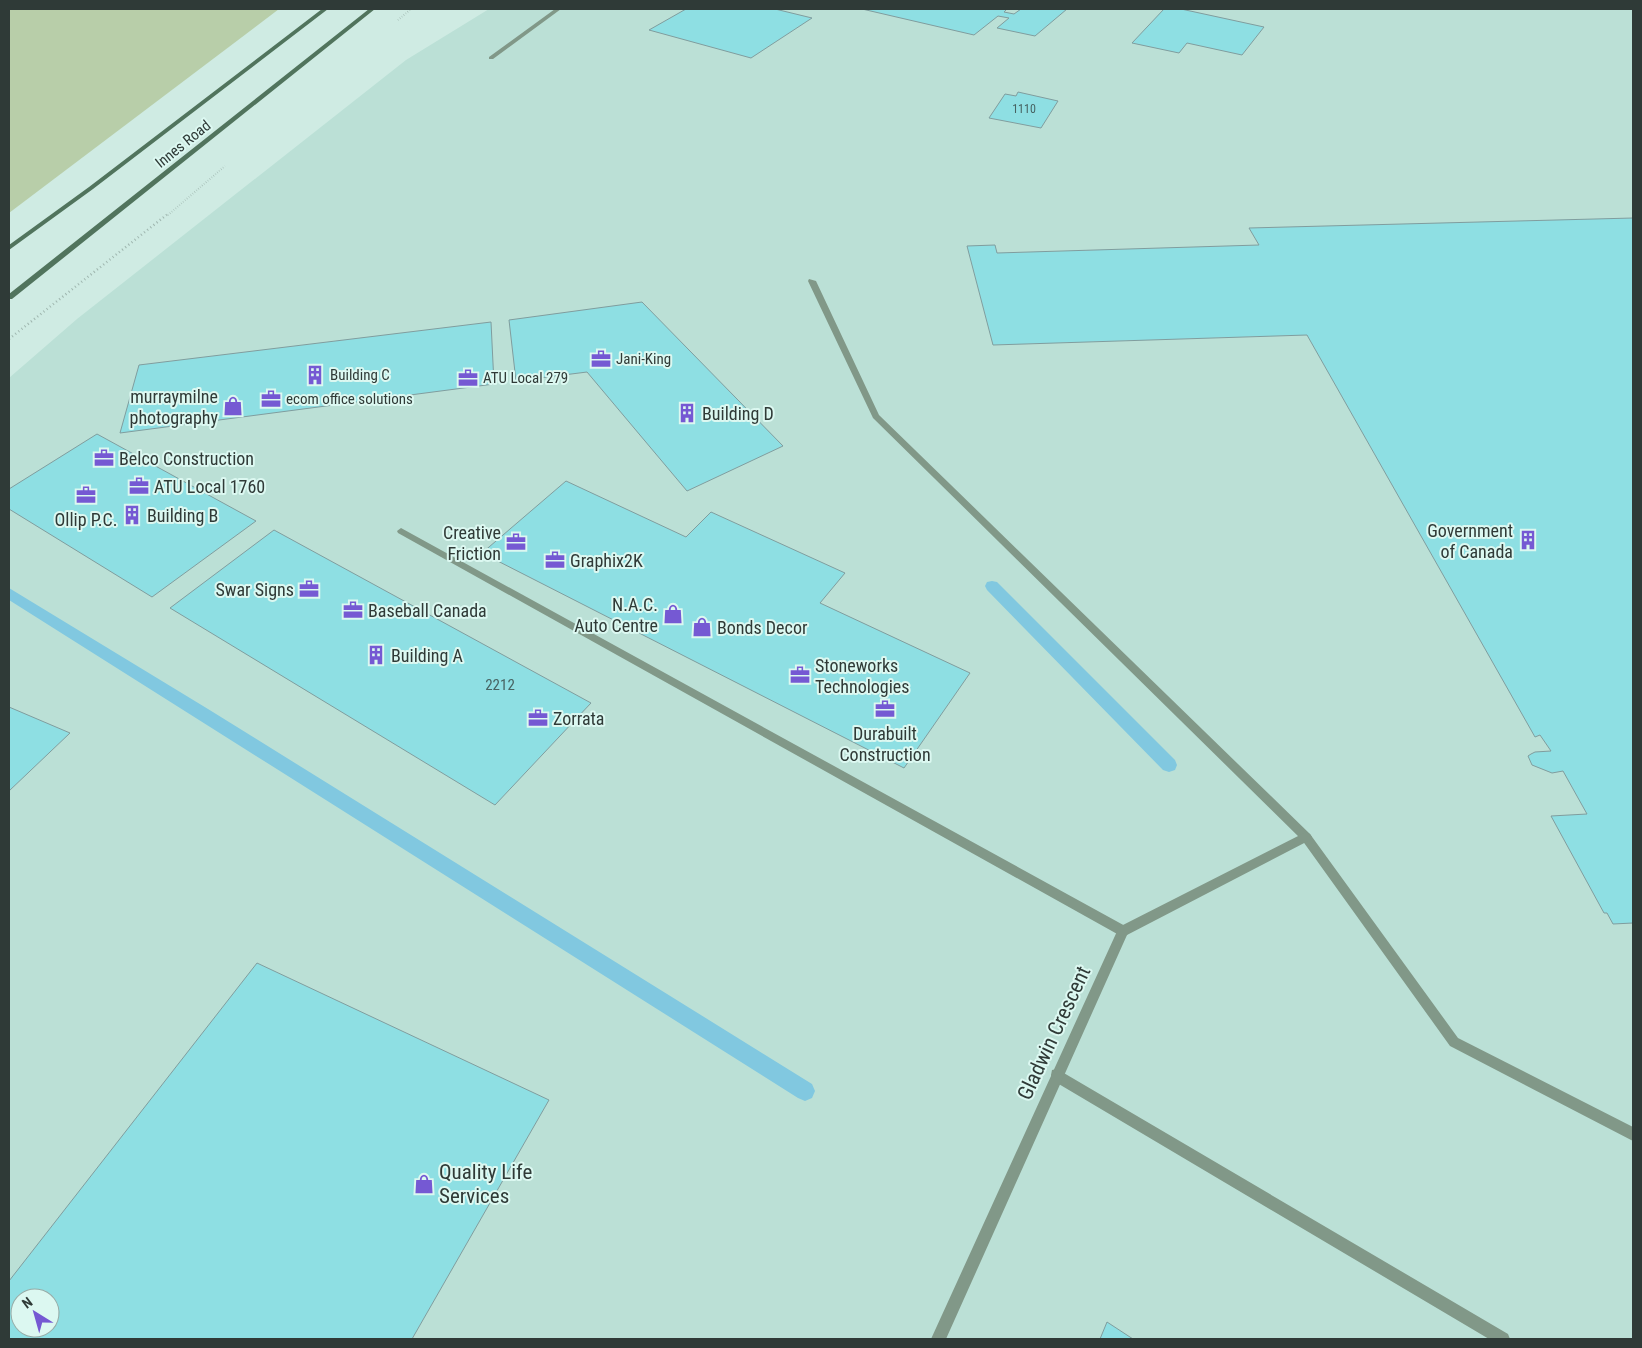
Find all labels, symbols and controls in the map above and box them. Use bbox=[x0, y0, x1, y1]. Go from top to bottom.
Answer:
house number: 1110 bbox=[1012, 102, 1036, 116]
street label: Innes Road bbox=[152, 116, 214, 172]
office icon: Jani-King bbox=[590, 348, 612, 370]
place label: Jani-King bbox=[616, 350, 671, 368]
building icon: Building C bbox=[304, 364, 326, 386]
place label: Building C bbox=[330, 366, 390, 384]
office icon: ATU Local 279 bbox=[457, 367, 479, 389]
place label: ATU Local 279 bbox=[483, 369, 568, 387]
place label: murraymilne photography bbox=[130, 386, 218, 428]
office icon: ecom office solutions bbox=[260, 388, 282, 410]
place label: ecom office solutions bbox=[286, 390, 413, 408]
shop icon: murraymilne photography bbox=[222, 395, 244, 417]
building icon: Building D bbox=[676, 402, 698, 424]
place label: Building D bbox=[702, 403, 774, 424]
office icon: Belco Construction bbox=[93, 447, 115, 469]
place label: Belco Construction bbox=[119, 448, 254, 469]
office icon: ATU Local 1760 bbox=[128, 475, 150, 497]
place label: ATU Local 1760 bbox=[154, 476, 265, 497]
office icon: Ollip P.C. bbox=[75, 484, 97, 506]
building icon: Building B bbox=[121, 504, 143, 526]
place label: Building B bbox=[147, 505, 218, 526]
place label: Ollip P.C. bbox=[54, 509, 118, 530]
place label: Government of Canada bbox=[1427, 520, 1513, 562]
place label: Creative Friction bbox=[443, 522, 501, 564]
building icon: Government of Canada bbox=[1517, 529, 1539, 551]
office icon: Creative Friction bbox=[505, 531, 527, 553]
office icon: Graphix2K bbox=[544, 549, 566, 571]
place label: Graphix2K bbox=[570, 550, 643, 571]
office icon: Swar Signs bbox=[298, 578, 320, 600]
place label: Swar Signs bbox=[215, 579, 294, 600]
place label: N.A.C. Auto Centre bbox=[574, 594, 658, 636]
office icon: Baseball Canada bbox=[342, 599, 364, 621]
place label: Baseball Canada bbox=[368, 600, 487, 621]
shop icon: N.A.C. Auto Centre bbox=[662, 603, 684, 625]
shop icon: Bonds Decor bbox=[691, 616, 713, 638]
place label: Bonds Decor bbox=[717, 617, 808, 638]
building icon: Building A bbox=[365, 644, 387, 666]
place label: Building A bbox=[391, 645, 464, 666]
place label: Stoneworks Technologies bbox=[815, 655, 910, 697]
office icon: Stoneworks Technologies bbox=[789, 664, 811, 686]
house number: 2212 bbox=[485, 676, 515, 694]
office icon: Durabuilt Construction bbox=[874, 698, 896, 720]
office icon: Zorrata bbox=[527, 707, 549, 729]
place label: Zorrata bbox=[553, 708, 604, 729]
place label: Durabuilt Construction bbox=[839, 723, 931, 765]
street label: Gladwin Crescent bbox=[1013, 962, 1095, 1104]
place label: Quality Life Services bbox=[439, 1160, 532, 1208]
shop icon: Quality Life Services bbox=[413, 1173, 435, 1195]
north arrow bbox=[10, 1288, 60, 1338]
text: N bbox=[19, 1294, 35, 1312]

